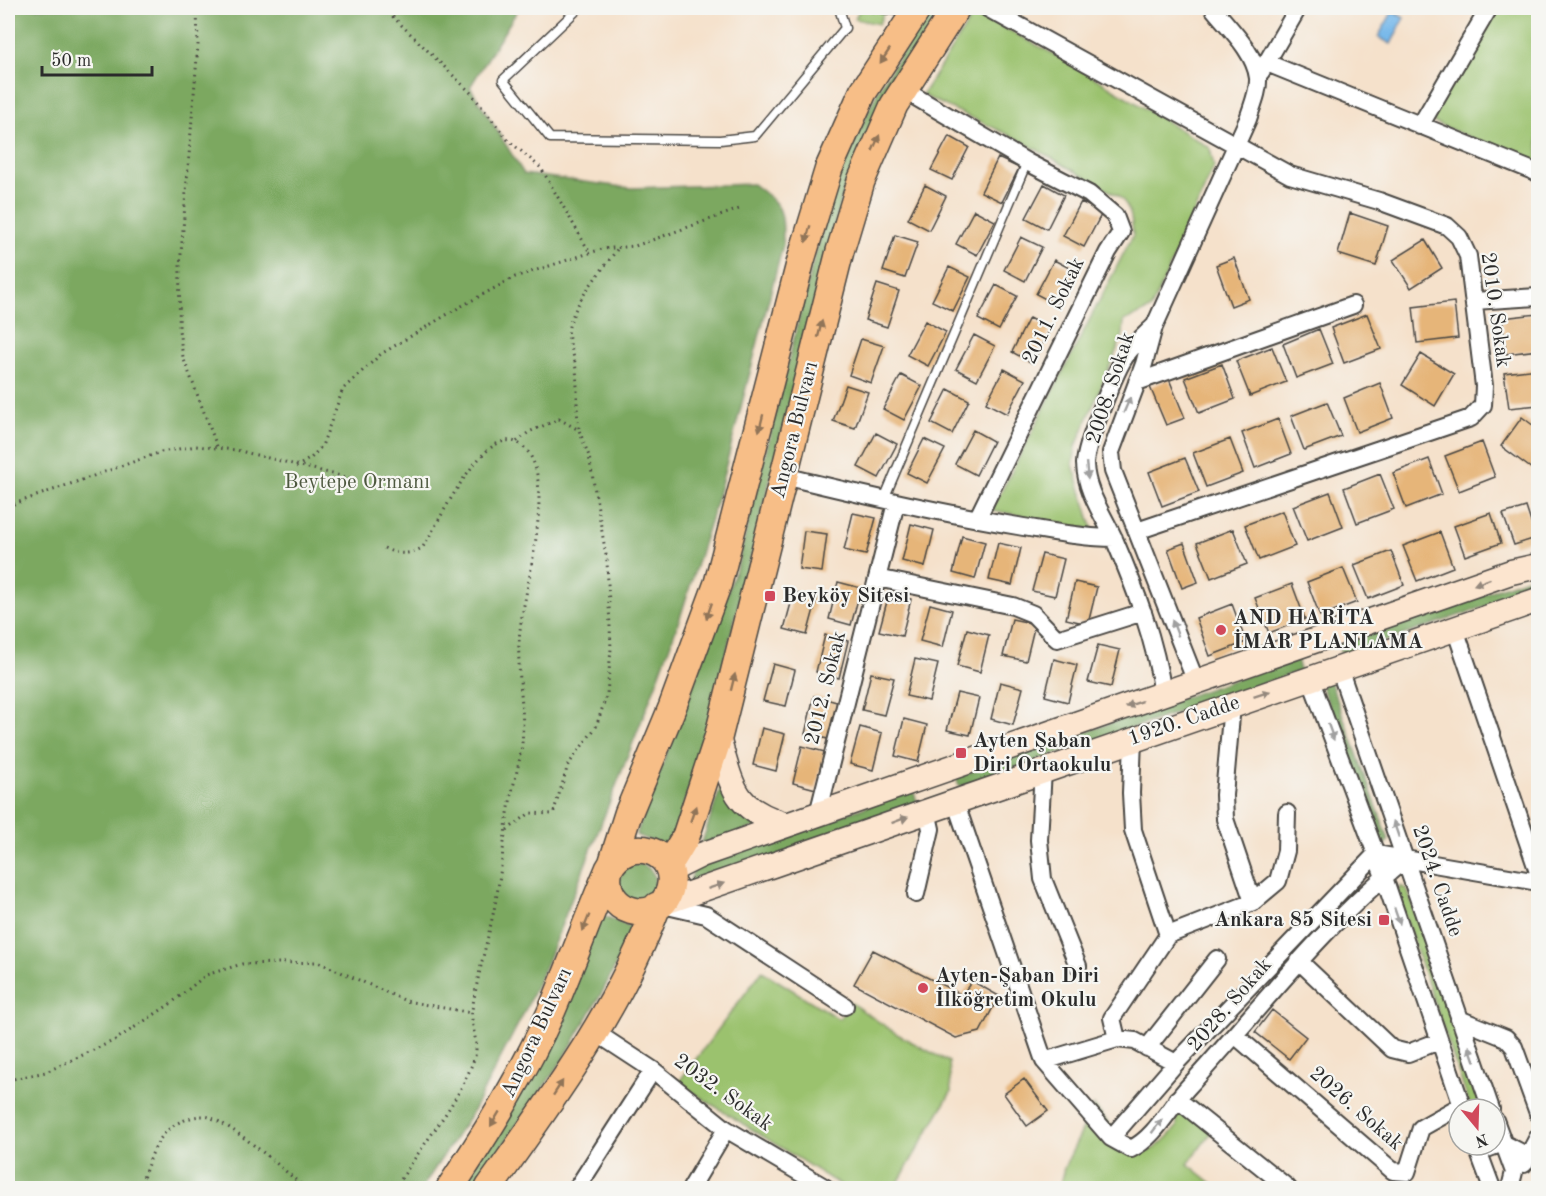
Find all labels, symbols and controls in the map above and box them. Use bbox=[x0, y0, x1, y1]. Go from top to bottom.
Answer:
scale bar bbox=[42, 39, 152, 77]
one-way arrow bbox=[879, 47, 890, 64]
text: 50 m bbox=[51, 52, 91, 70]
one-way arrow bbox=[872, 134, 881, 151]
one-way arrow bbox=[803, 225, 812, 243]
street label: 2010. Sokak bbox=[1477, 251, 1513, 369]
street label: 2011. Sokak bbox=[1019, 254, 1089, 368]
one-way arrow bbox=[815, 320, 825, 338]
street label: 2008. Sokak bbox=[1083, 329, 1139, 446]
street label: Angora Bulvarı bbox=[768, 359, 822, 501]
one-way arrow bbox=[1122, 396, 1132, 414]
one-way arrow bbox=[756, 414, 765, 433]
one-way arrow bbox=[1082, 461, 1091, 480]
park label: Beytepe Ormanı bbox=[284, 472, 430, 493]
one-way arrow bbox=[1473, 578, 1491, 588]
place label: Beyköy Sitesi bbox=[782, 586, 909, 607]
marker: Beyköy Sitesi bbox=[763, 589, 777, 603]
one-way arrow bbox=[703, 602, 713, 620]
place label: AND HARİTA İMAR PLANLAMA bbox=[1233, 605, 1423, 653]
one-way arrow bbox=[1170, 618, 1180, 636]
marker: AND HARİTA İMAR PLANLAMA bbox=[1214, 623, 1228, 637]
street label: 2012. Sokak bbox=[802, 629, 850, 747]
one-way arrow bbox=[728, 672, 738, 691]
one-way arrow bbox=[1253, 689, 1271, 699]
street label: 1920. Cadde bbox=[1125, 692, 1243, 750]
one-way arrow bbox=[1125, 700, 1143, 710]
one-way arrow bbox=[1326, 724, 1336, 742]
place label: Ayten Şaban Diri Ortaokulu bbox=[973, 731, 1111, 776]
marker: Ayten Şaban Diri Ortaokulu bbox=[954, 746, 968, 760]
one-way arrow bbox=[689, 805, 698, 823]
one-way arrow bbox=[891, 815, 909, 825]
one-way arrow bbox=[1390, 820, 1400, 838]
street label: 2024. Cadde bbox=[1408, 822, 1466, 940]
one-way arrow bbox=[707, 880, 725, 890]
one-way arrow bbox=[1393, 907, 1402, 925]
place label: Ankara 85 Sitesi bbox=[1214, 910, 1372, 931]
marker: Ankara 85 Sitesi bbox=[1377, 913, 1391, 927]
one-way arrow bbox=[581, 915, 591, 933]
street label: 2028. Sokak bbox=[1184, 954, 1276, 1056]
street label: Angora Bulvarı bbox=[498, 965, 576, 1101]
place label: Ayten-Şaban Diri İlköğretim Okulu bbox=[935, 966, 1099, 1011]
marker: Ayten-Şaban Diri İlköğretim Okulu bbox=[916, 981, 930, 995]
one-way arrow bbox=[1466, 1045, 1476, 1063]
street label: 2032. Sokak bbox=[670, 1050, 776, 1136]
street label: 2026. Sokak bbox=[1305, 1063, 1407, 1155]
one-way arrow bbox=[552, 1081, 564, 1097]
north arrow bbox=[1447, 1097, 1507, 1157]
one-way arrow bbox=[490, 1111, 500, 1128]
one-way arrow bbox=[1150, 1118, 1163, 1134]
text: N bbox=[1472, 1130, 1490, 1149]

